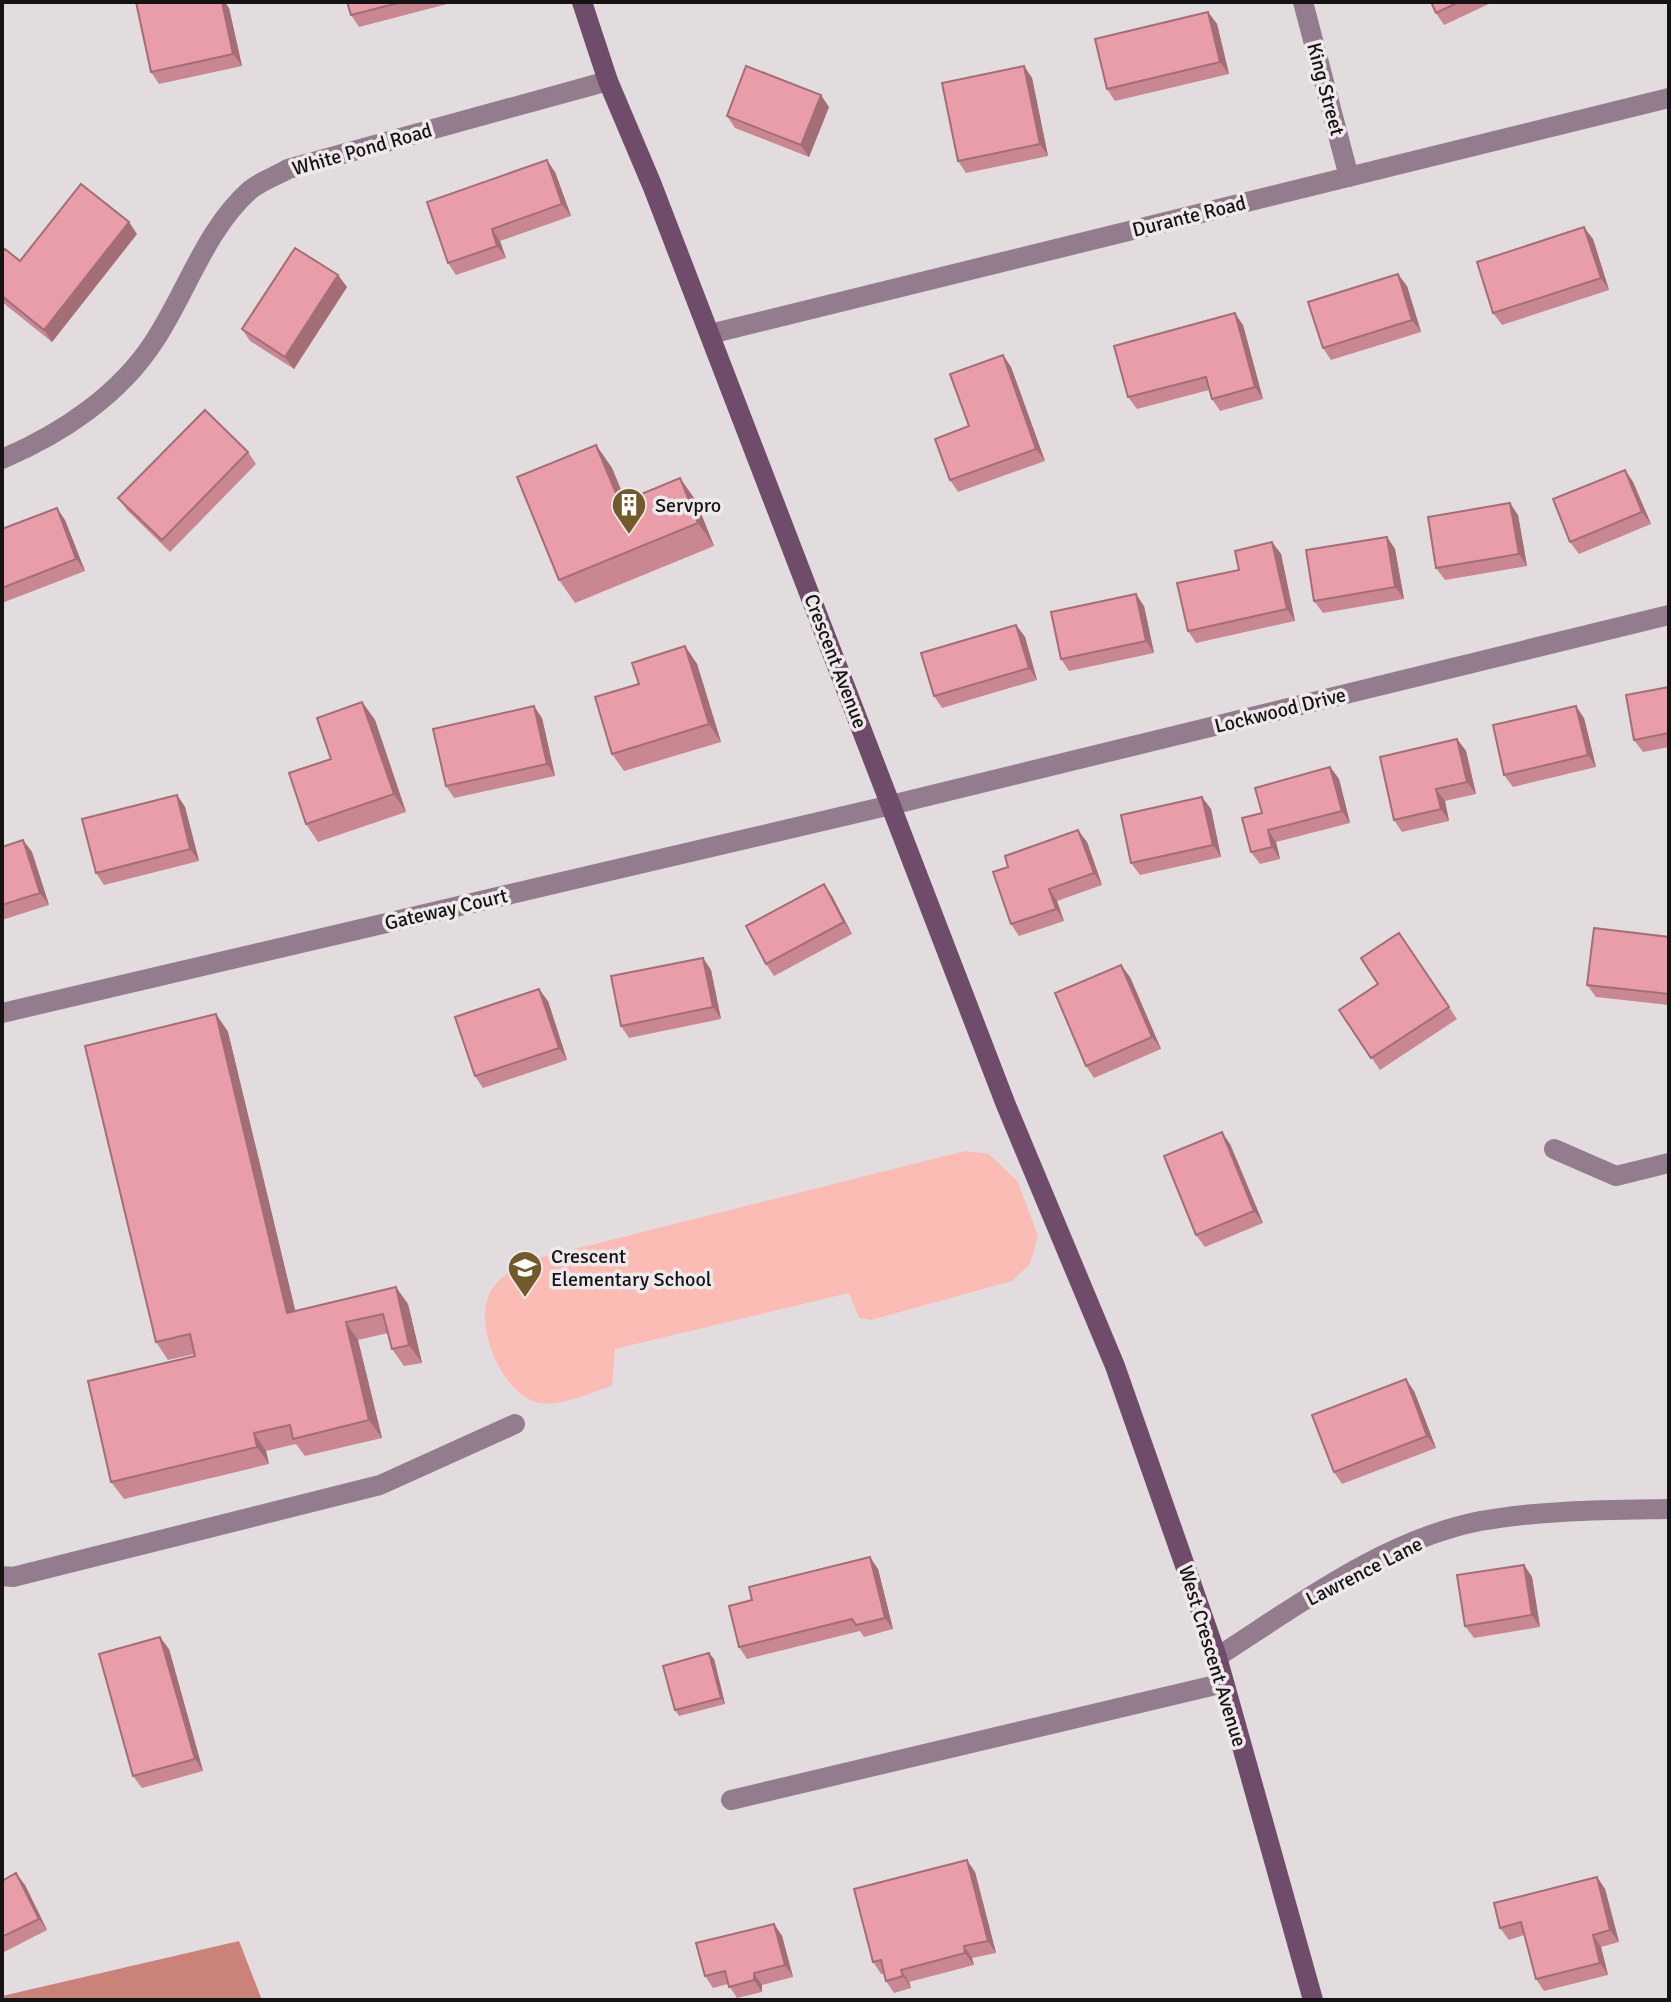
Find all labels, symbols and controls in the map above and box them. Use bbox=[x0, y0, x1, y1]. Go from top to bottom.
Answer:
street label: King Street bbox=[1301, 40, 1350, 138]
street label: White Pond Road bbox=[289, 118, 435, 181]
street label: Durante Road bbox=[1130, 190, 1249, 243]
building icon: Servpro bbox=[610, 486, 648, 536]
place label: Servpro bbox=[655, 493, 721, 518]
street label: Crescent Avenue bbox=[798, 590, 873, 732]
street label: Lockwood Drive bbox=[1212, 682, 1348, 739]
street label: Gateway Court bbox=[382, 883, 510, 936]
place label: Crescent Elementary School bbox=[551, 1244, 712, 1292]
school or university icon: Crescent Elementary School bbox=[506, 1249, 544, 1299]
street label: Lawrence Lane bbox=[1302, 1531, 1427, 1612]
street label: West Crescent Avenue bbox=[1173, 1562, 1252, 1750]

